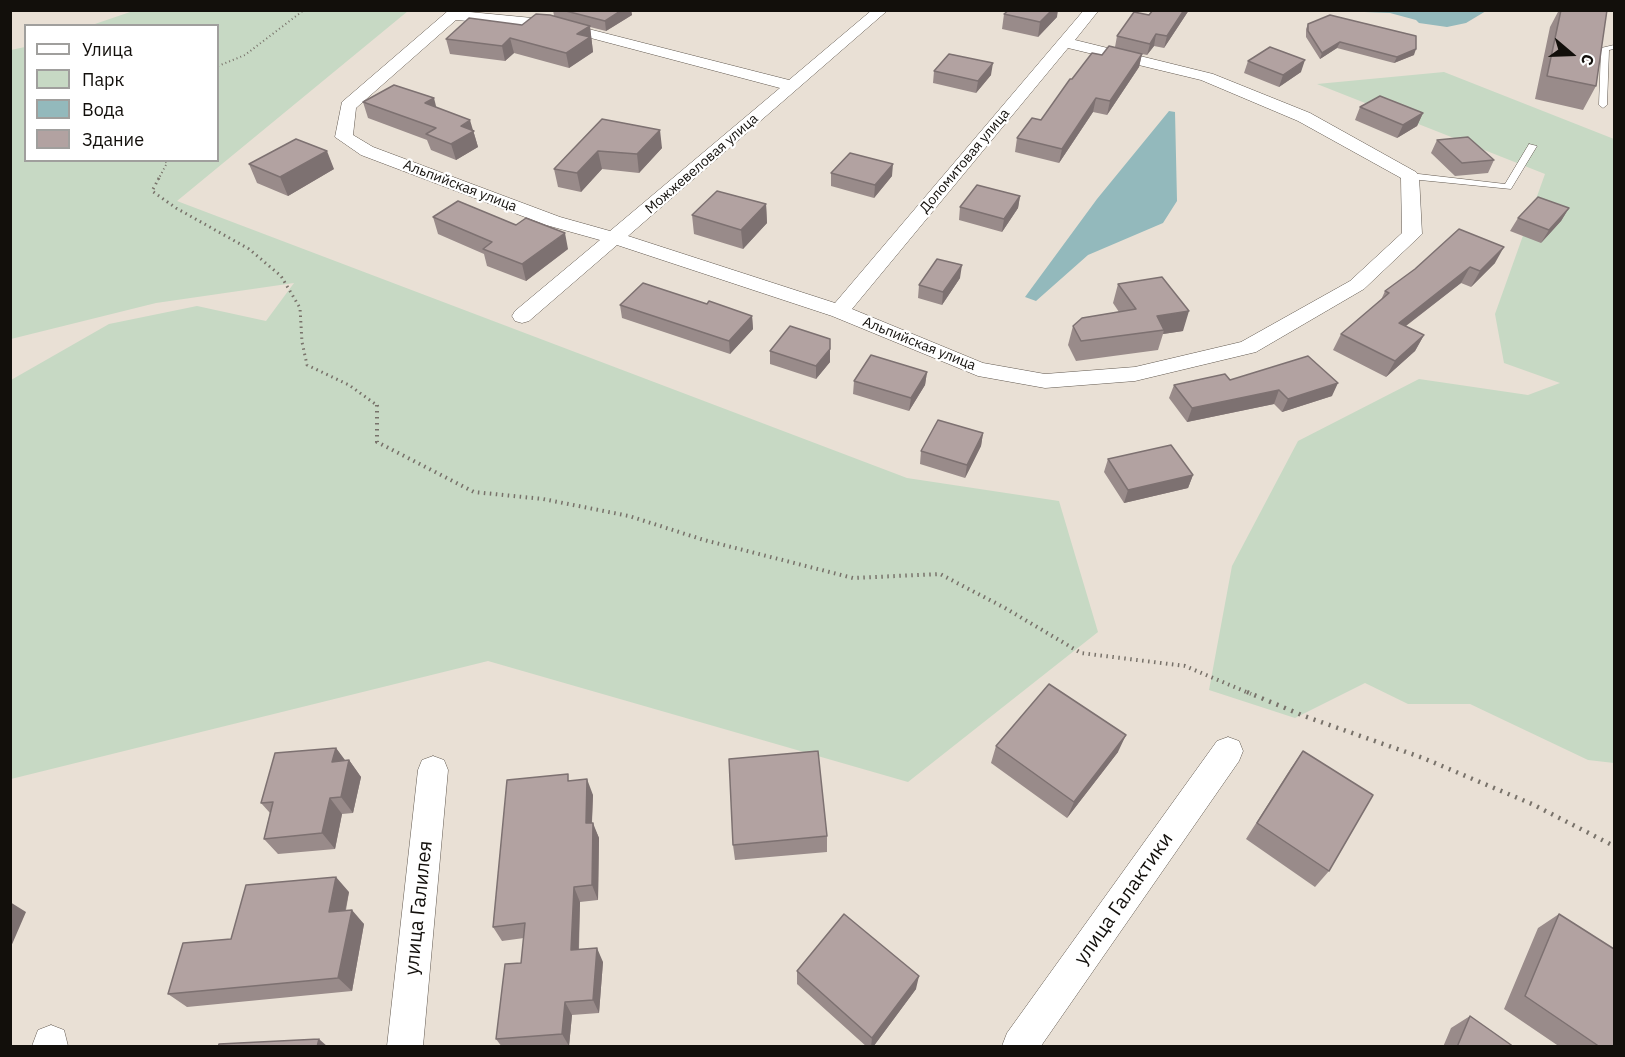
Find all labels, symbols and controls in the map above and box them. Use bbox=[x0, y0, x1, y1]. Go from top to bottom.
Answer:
legend bbox=[24, 24, 219, 162]
north arrow bbox=[1541, 24, 1601, 84]
text: Улица bbox=[82, 38, 133, 61]
text: С bbox=[1577, 52, 1599, 68]
text: Парк bbox=[82, 68, 124, 91]
text: Вода bbox=[82, 98, 124, 121]
street label: Доломитовая улица bbox=[917, 106, 1013, 216]
street label: Можжевеловая улица bbox=[642, 110, 762, 218]
text: Здание bbox=[82, 128, 144, 151]
street label: Альпийская улица bbox=[401, 157, 519, 215]
street label: Альпийская улица bbox=[860, 314, 978, 374]
street label: улица Галактики bbox=[1069, 828, 1179, 970]
street label: улица Галилея bbox=[400, 839, 438, 977]

